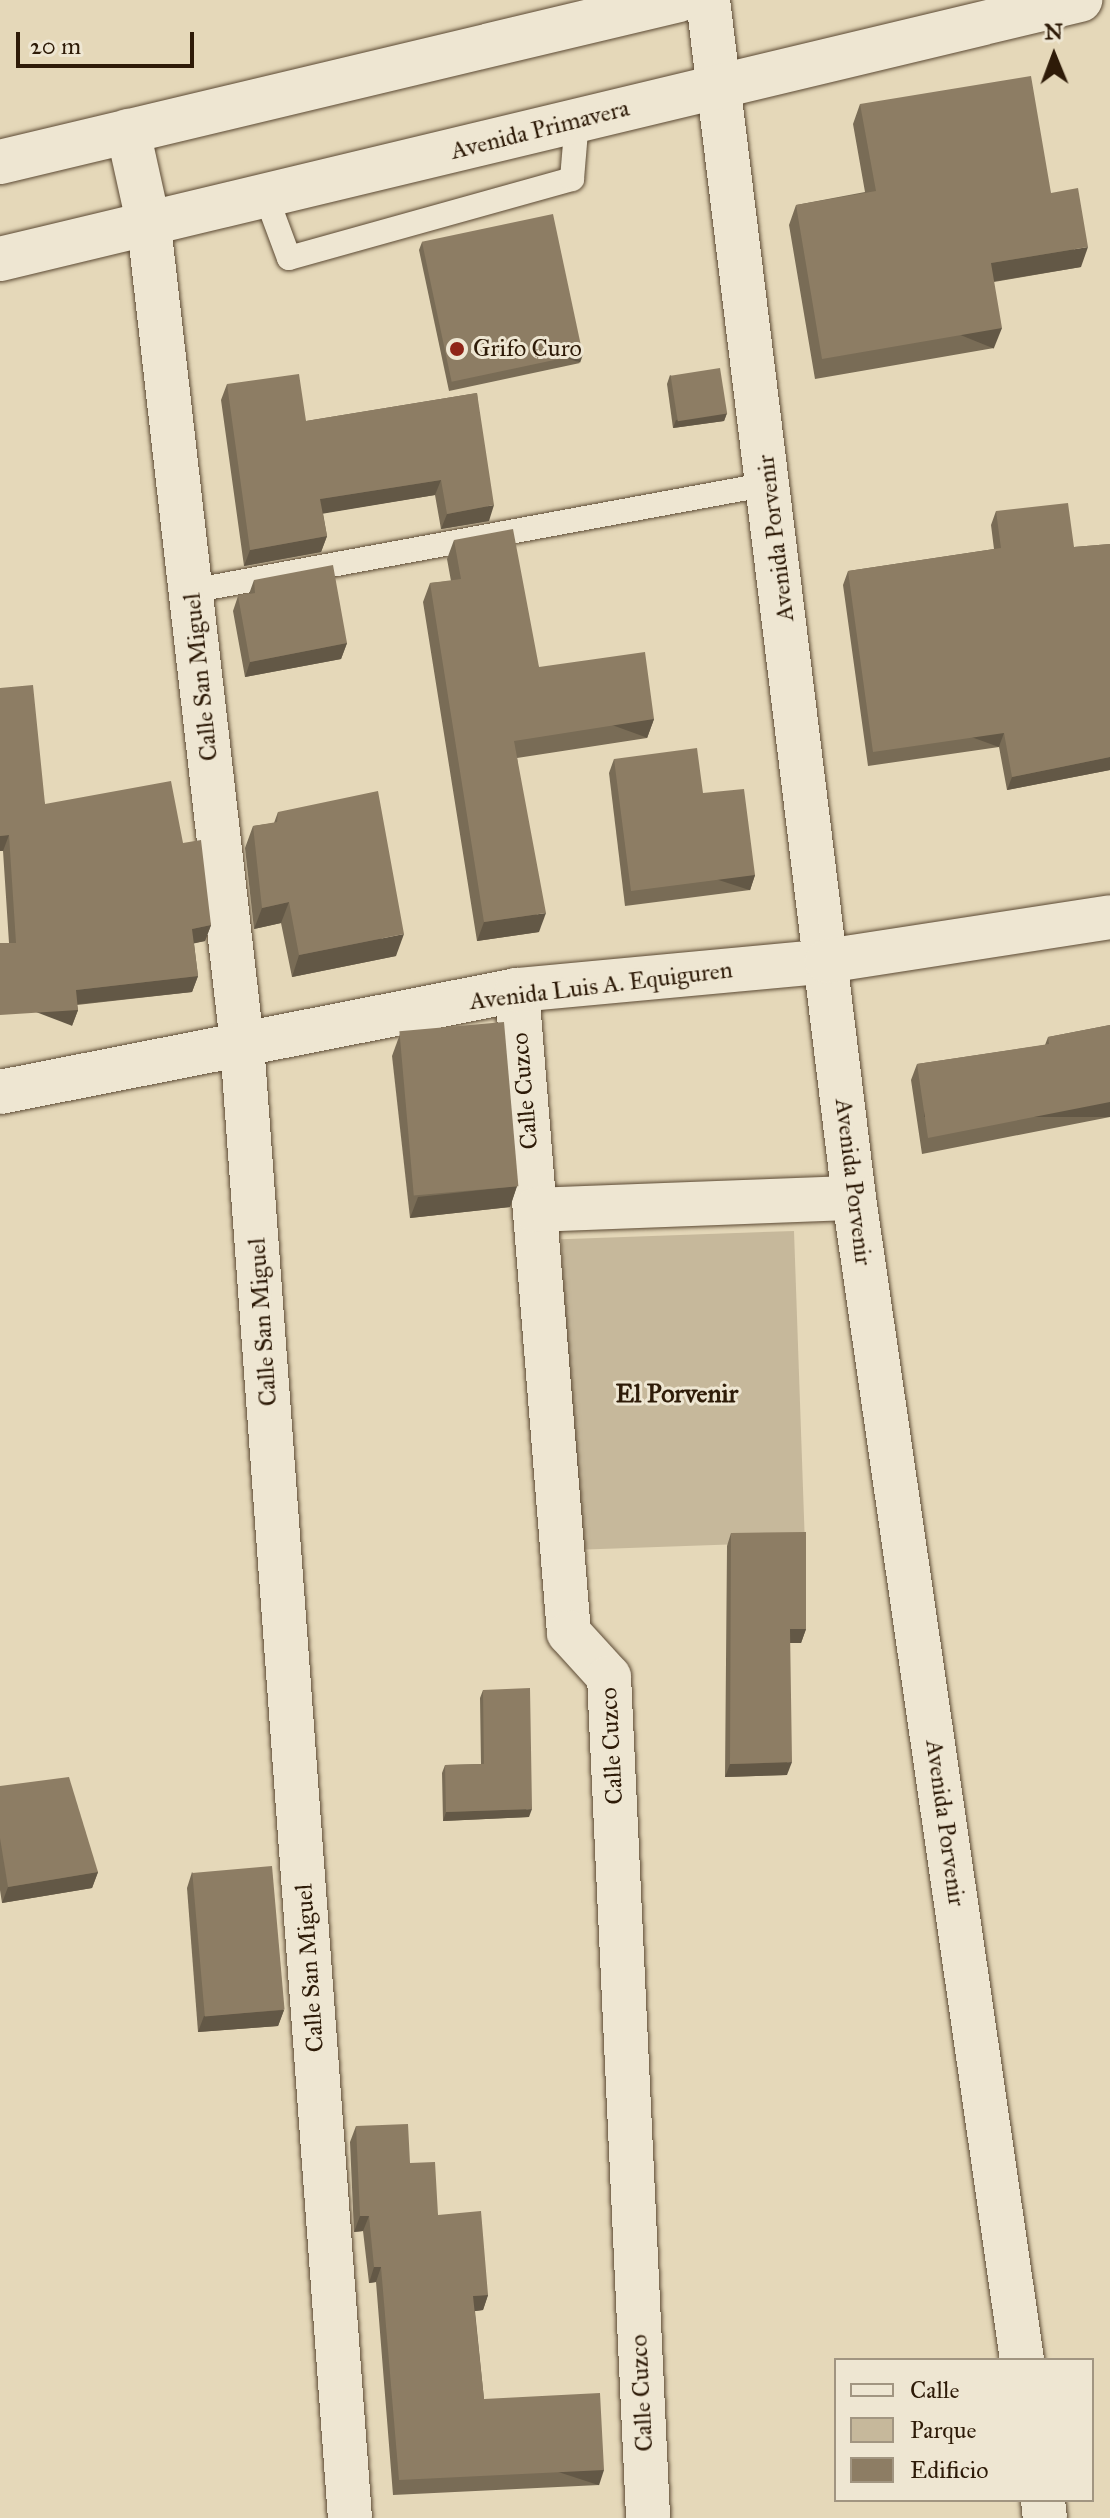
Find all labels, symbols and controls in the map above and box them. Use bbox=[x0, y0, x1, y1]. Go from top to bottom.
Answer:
scale bar bbox=[20, 16, 198, 66]
north arrow bbox=[1014, 16, 1094, 96]
text: N bbox=[1044, 18, 1063, 45]
text: 20 m bbox=[30, 31, 81, 61]
street label: Avenida Primavera bbox=[448, 94, 632, 166]
place label: Grifo Curo bbox=[473, 335, 582, 363]
marker: Grifo Curo bbox=[448, 340, 466, 358]
street label: Avenida Porvenir bbox=[751, 453, 801, 623]
street label: Calle San Miguel bbox=[178, 592, 224, 762]
street label: Avenida Luis A. Equiguren bbox=[468, 956, 734, 1016]
street label: Calle Cuzco bbox=[506, 1031, 544, 1151]
street label: Avenida Porvenir bbox=[828, 1097, 878, 1267]
street label: Calle San Miguel bbox=[243, 1237, 283, 1407]
district label: El Porvenir bbox=[616, 1378, 738, 1410]
street label: Calle Cuzco bbox=[595, 1687, 629, 1805]
street label: Avenida Porvenir bbox=[919, 1738, 971, 1908]
street label: Calle San Miguel bbox=[290, 1883, 330, 2053]
street label: Calle Cuzco bbox=[625, 2334, 659, 2452]
legend bbox=[834, 2358, 1094, 2502]
text: Calle bbox=[910, 2375, 959, 2405]
text: Parque bbox=[910, 2415, 977, 2445]
text: Edificio bbox=[910, 2455, 989, 2485]

